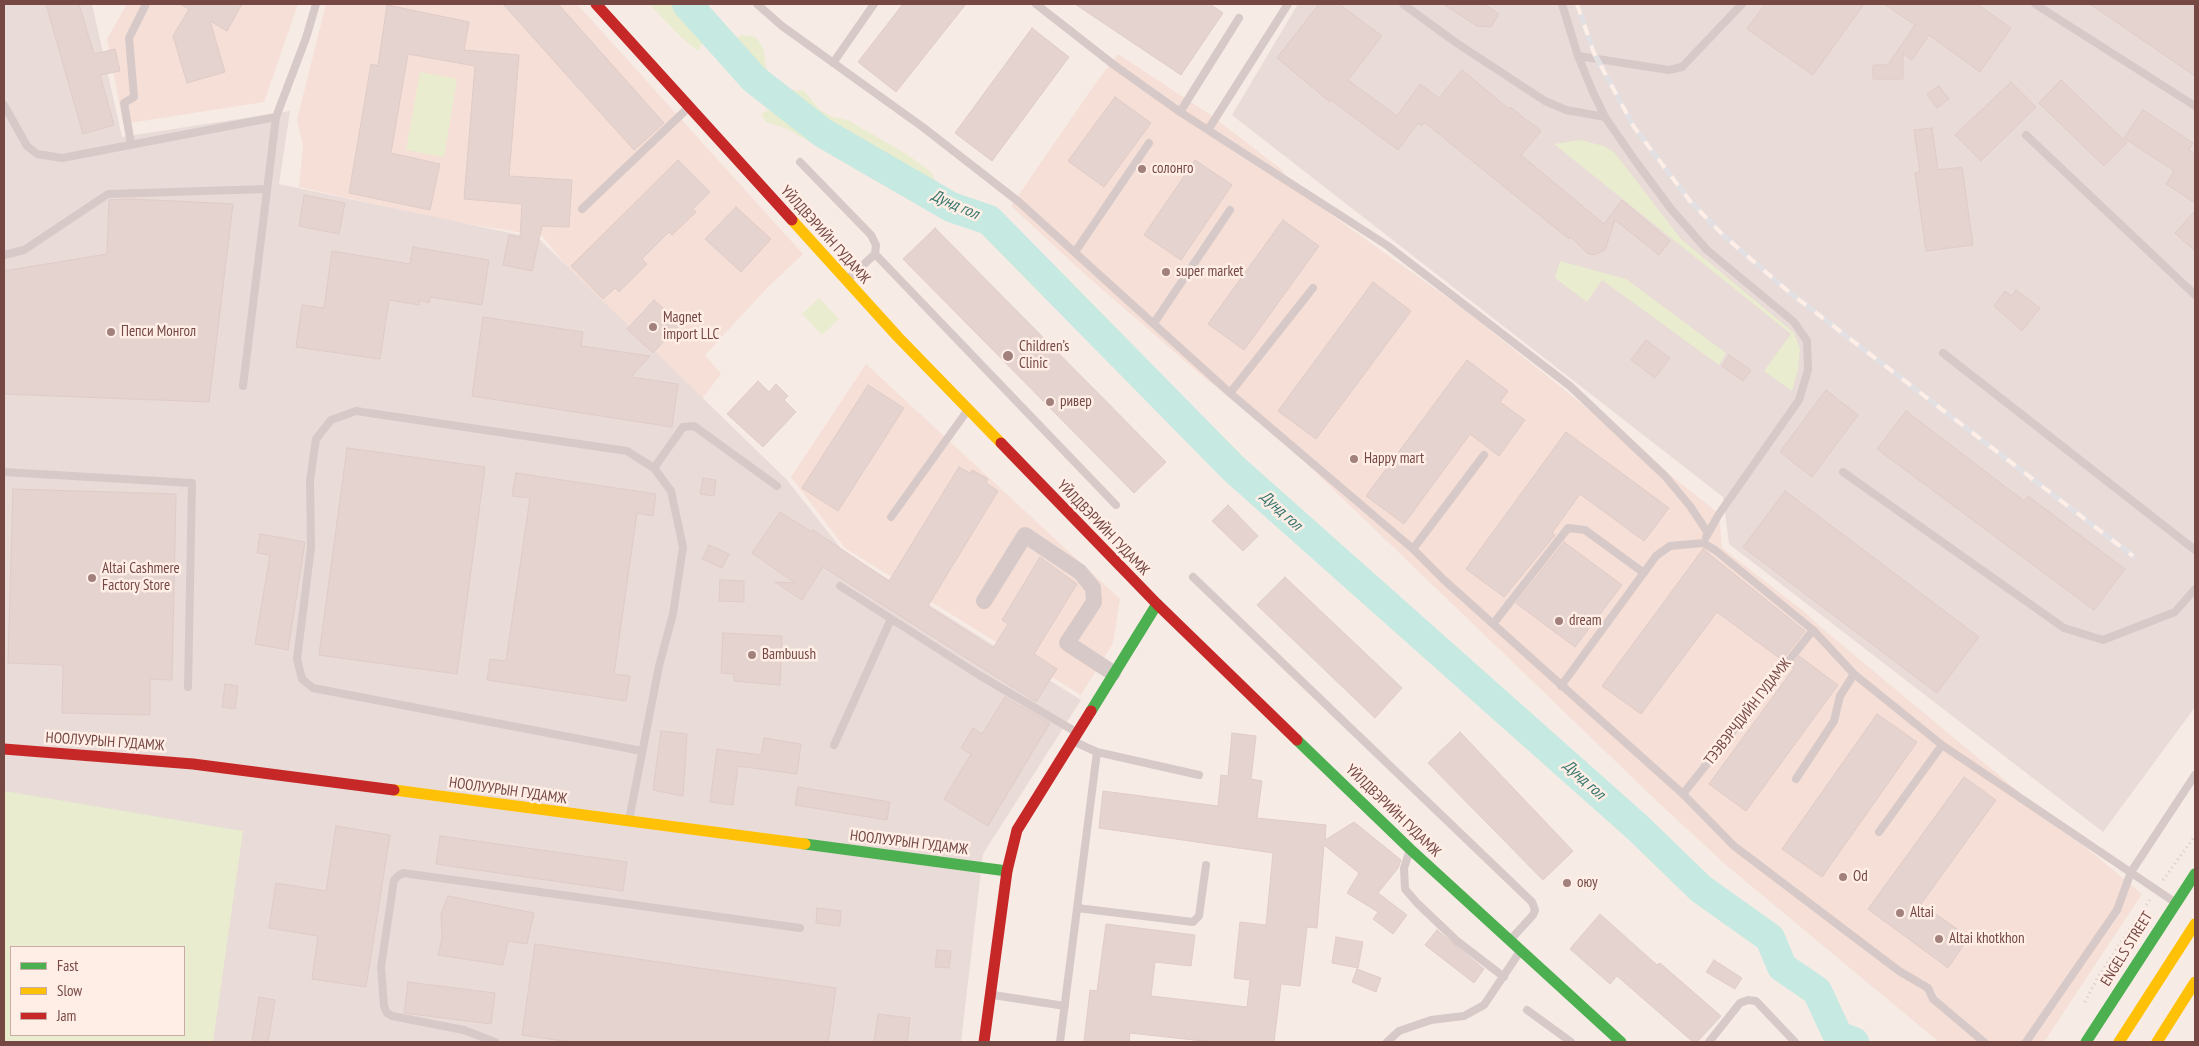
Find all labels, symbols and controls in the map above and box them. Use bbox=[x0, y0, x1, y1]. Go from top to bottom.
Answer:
place label: солонго bbox=[1152, 160, 1193, 178]
marker: солонго bbox=[1136, 163, 1148, 175]
street label: YЙЛДВЭРИЙН ГУДАМЖ bbox=[776, 182, 874, 288]
water label: Дунд гол bbox=[928, 186, 982, 224]
place label: super market bbox=[1176, 263, 1243, 281]
marker: super market bbox=[1160, 266, 1172, 278]
place label: Magnet import LLC bbox=[663, 309, 719, 344]
marker: Magnet import LLC bbox=[647, 321, 659, 333]
place label: Пепси Монгол bbox=[121, 323, 196, 341]
marker: Пепси Монгол bbox=[105, 326, 117, 338]
place label: Children’s Clinic bbox=[1019, 338, 1069, 373]
marker: Children’s Clinic bbox=[1001, 349, 1015, 363]
place label: ривер bbox=[1060, 393, 1092, 411]
marker: ривер bbox=[1044, 396, 1056, 408]
place label: Happy mart bbox=[1364, 450, 1424, 468]
marker: Happy mart bbox=[1348, 453, 1360, 465]
street label: YЙЛДВЭРИЙН ГУДАМЖ bbox=[1053, 477, 1153, 579]
water label: Дунд гол bbox=[1256, 487, 1306, 535]
place label: Altai Cashmere Factory Store bbox=[102, 560, 180, 595]
marker: Altai Cashmere Factory Store bbox=[86, 572, 98, 584]
place label: dream bbox=[1569, 612, 1602, 630]
marker: dream bbox=[1553, 615, 1565, 627]
place label: Bambuush bbox=[762, 646, 816, 664]
marker: Bambuush bbox=[746, 649, 758, 661]
street label: ТЭЭВЭРЧДИЙН ГУДАМЖ bbox=[1701, 655, 1795, 769]
street label: НООЛУУРЫН ГУДАМЖ bbox=[45, 729, 165, 755]
water label: Дунд гол bbox=[1559, 756, 1609, 804]
street label: YЙЛДВЭРИЙН ГУДАМЖ bbox=[1342, 761, 1444, 861]
street label: НООЛУУРЫН ГУДАМЖ bbox=[448, 774, 568, 808]
street label: НООЛУУРЫН ГУДАМЖ bbox=[849, 827, 969, 859]
place label: Od bbox=[1853, 868, 1868, 886]
marker: Od bbox=[1837, 871, 1849, 883]
place label: оюу bbox=[1577, 874, 1598, 892]
marker: оюу bbox=[1561, 877, 1573, 889]
place label: Altai bbox=[1910, 904, 1934, 922]
marker: Altai bbox=[1894, 907, 1906, 919]
street label: ENGELS STREET bbox=[2097, 909, 2157, 989]
place label: Altai khotkhon bbox=[1949, 930, 2025, 948]
marker: Altai khotkhon bbox=[1933, 933, 1945, 945]
legend bbox=[10, 946, 185, 1036]
text: Fast bbox=[57, 956, 78, 975]
text: Slow bbox=[57, 981, 82, 1000]
text: Jam bbox=[57, 1006, 76, 1025]

